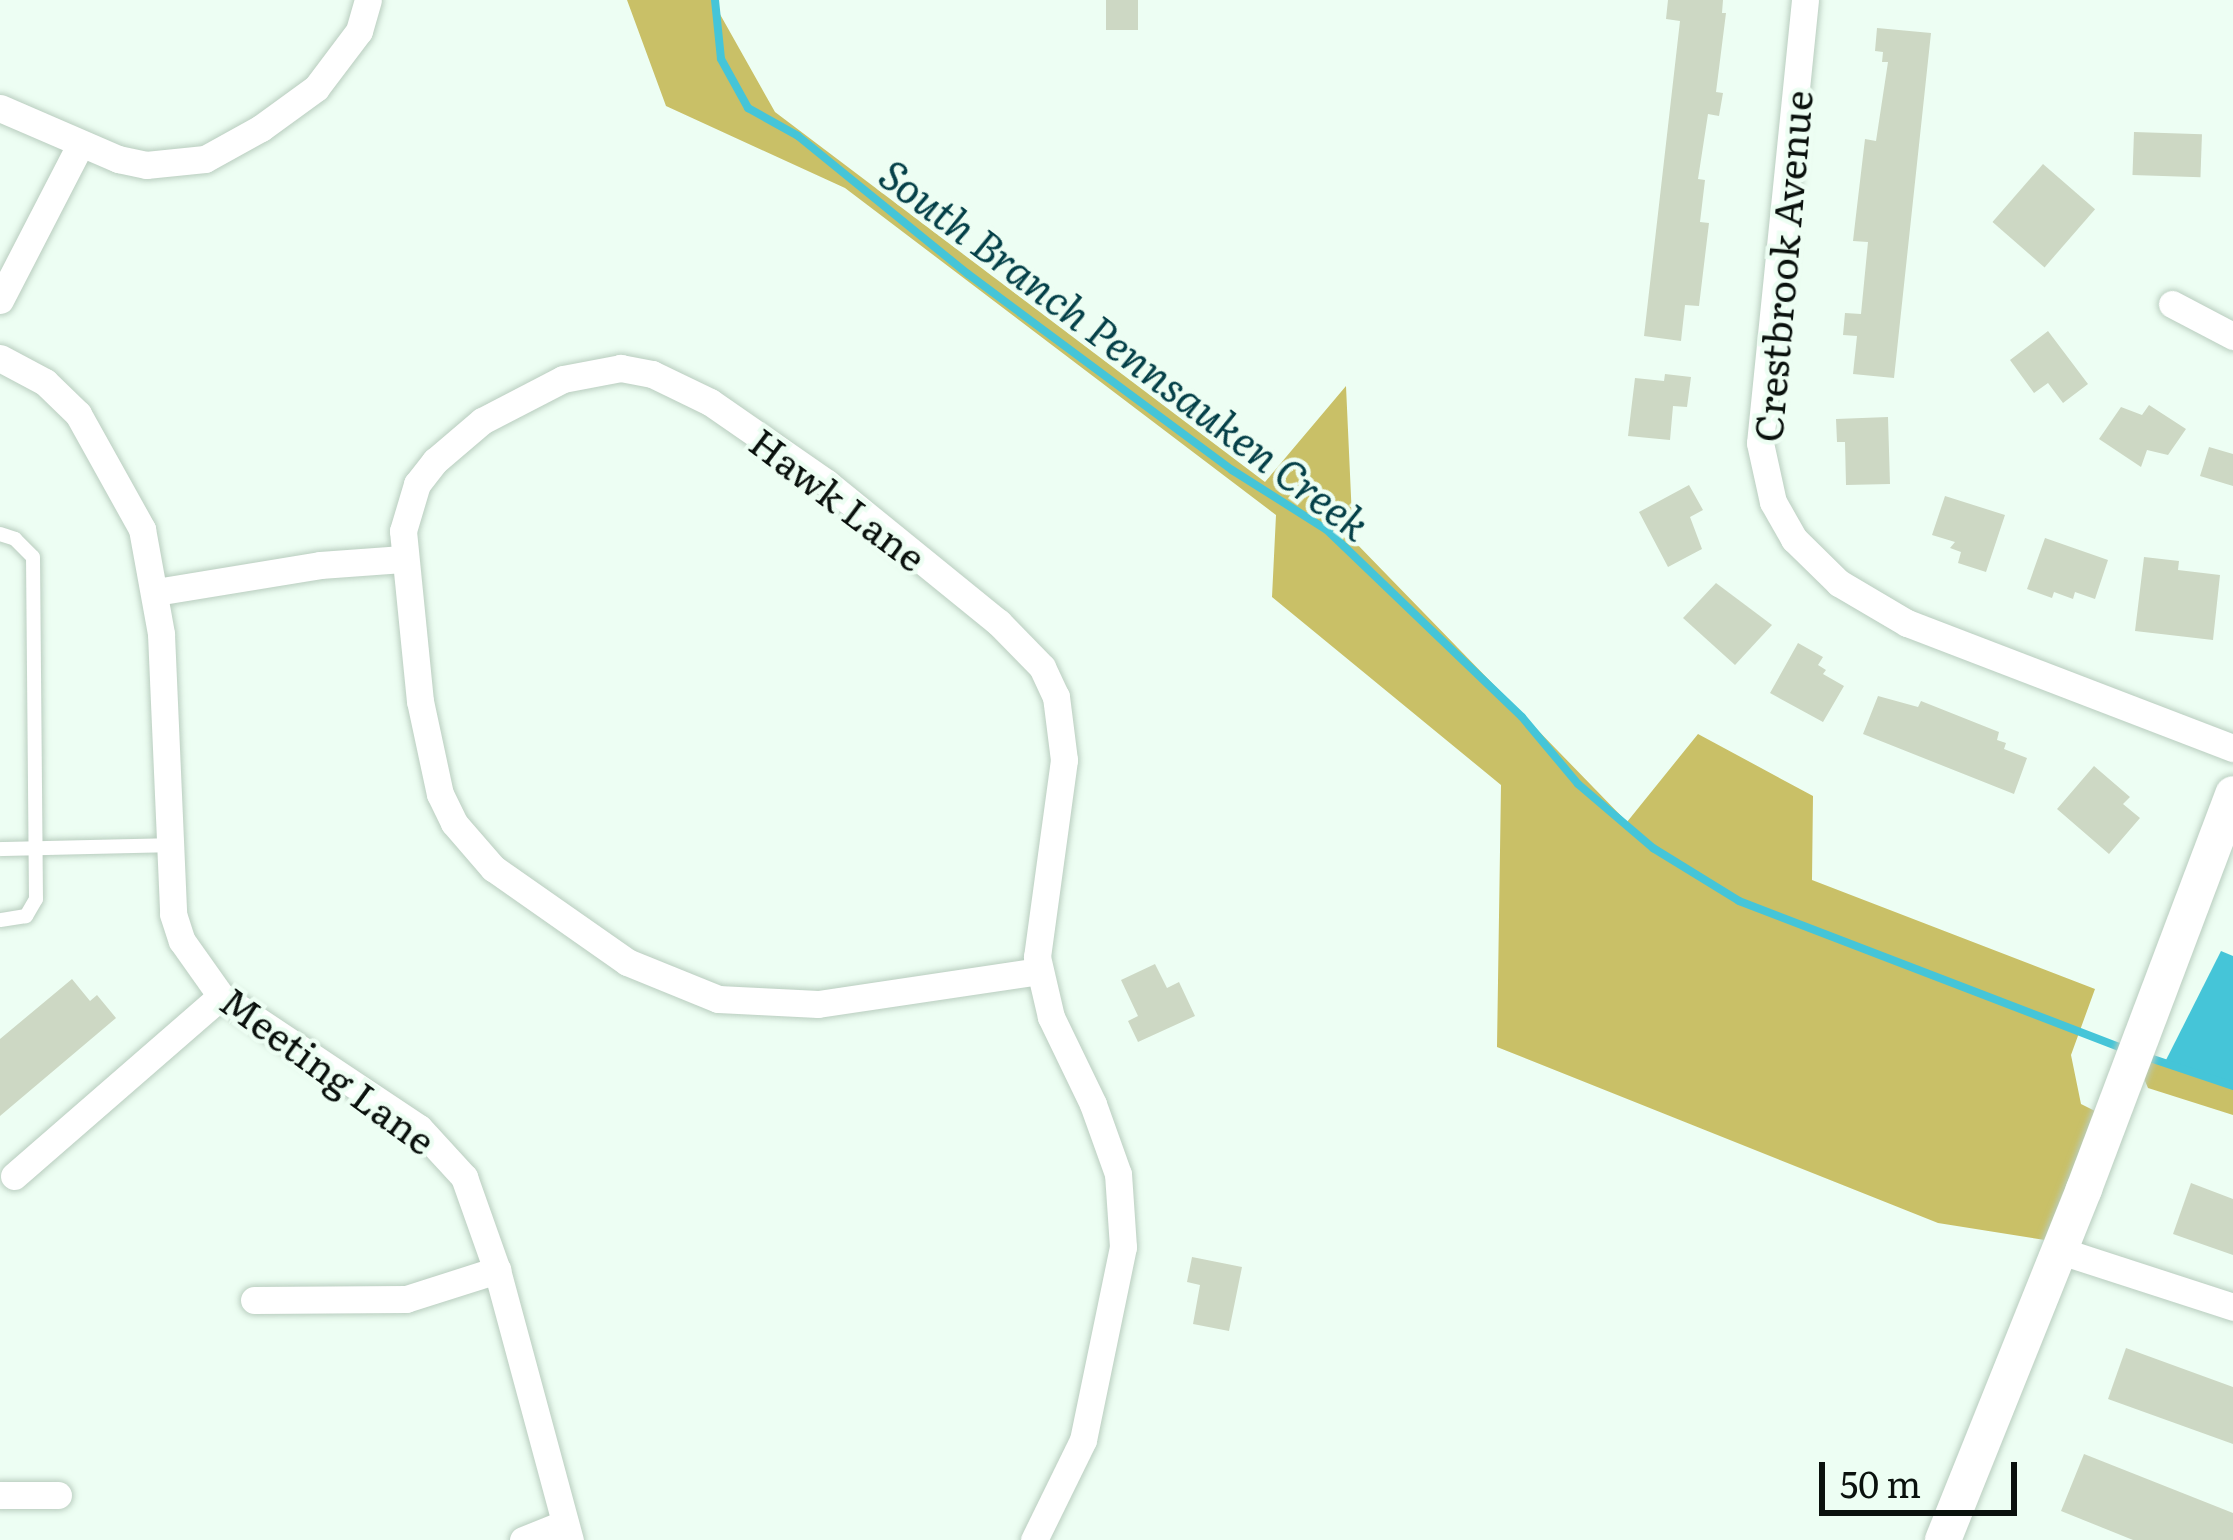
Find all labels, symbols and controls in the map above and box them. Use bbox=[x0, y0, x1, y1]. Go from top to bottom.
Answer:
street label: Crestbrook Avenue bbox=[1742, 88, 1820, 444]
water label: South Branch Pennsauken Creek bbox=[871, 147, 1381, 549]
street label: Hawk Lane bbox=[742, 417, 936, 579]
street label: Meeting Lane bbox=[213, 976, 445, 1162]
scale bar bbox=[1825, 1438, 2023, 1512]
text: 50 m bbox=[1840, 1456, 1921, 1509]

